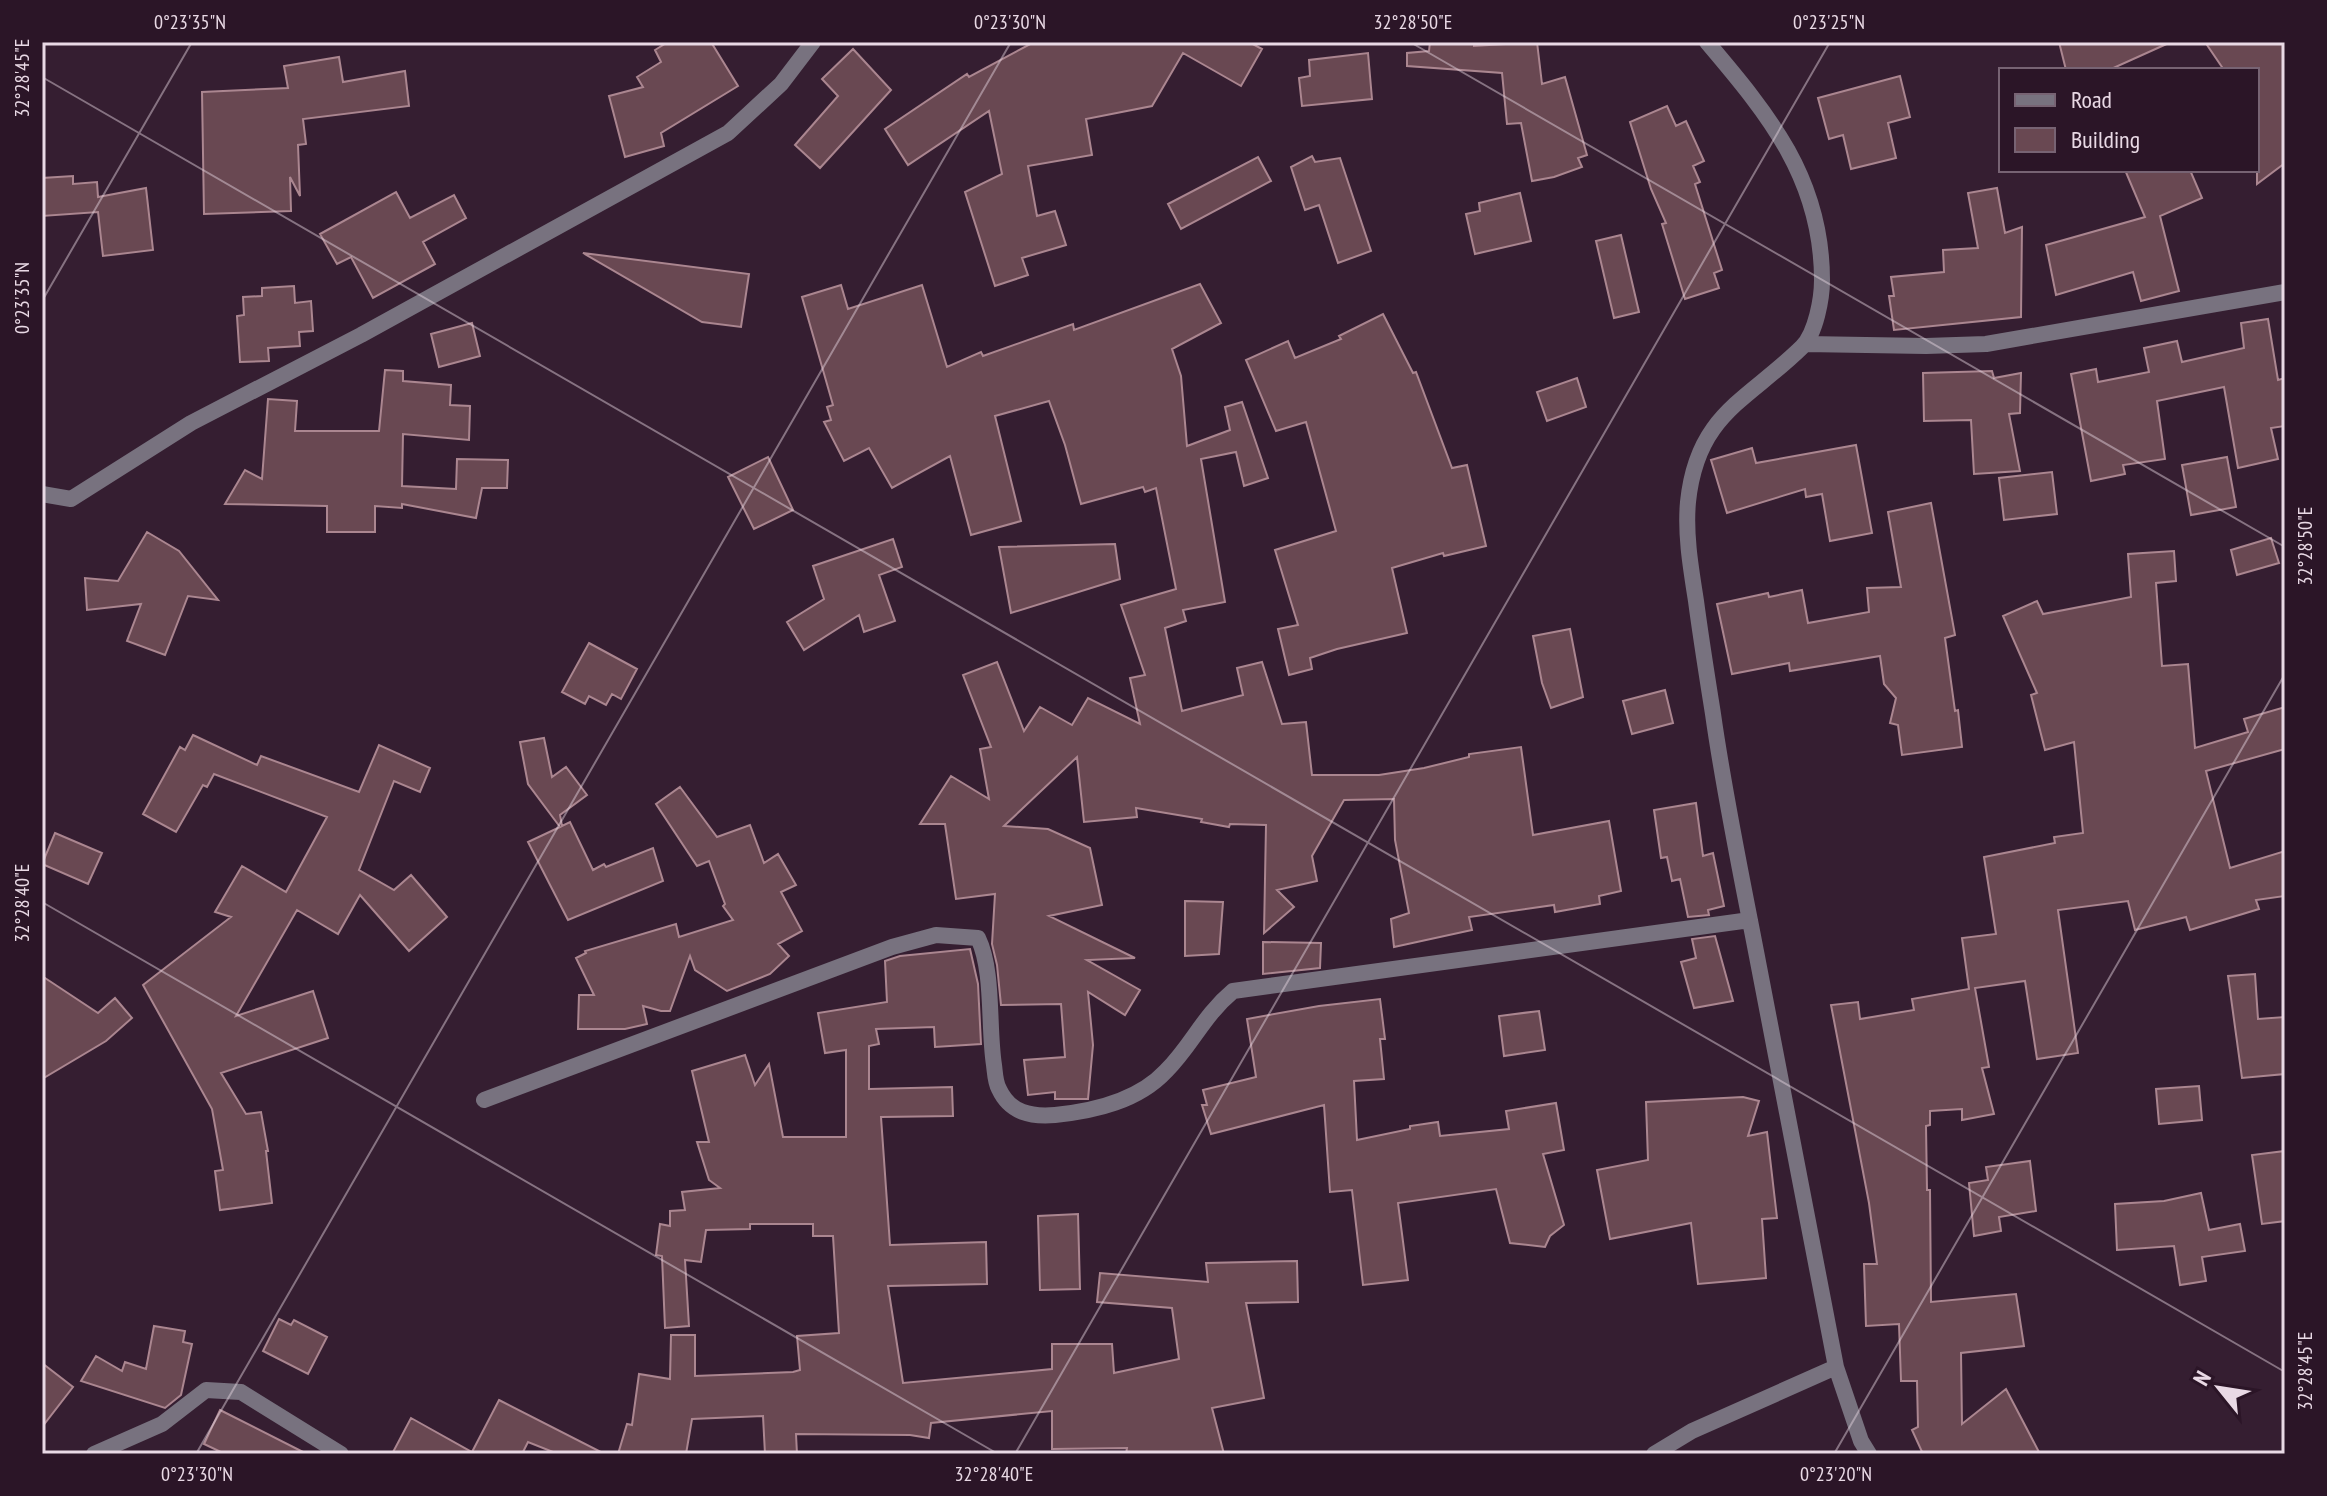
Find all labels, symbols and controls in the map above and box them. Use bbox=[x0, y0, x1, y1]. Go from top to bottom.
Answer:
text: 0°23'35"N bbox=[154, 9, 226, 35]
text: 0°23'30"N bbox=[974, 9, 1046, 35]
text: 32°28'50"E bbox=[1374, 9, 1452, 35]
text: 0°23'25"N bbox=[1793, 9, 1865, 35]
text: 32°28'45"E bbox=[9, 39, 35, 117]
legend bbox=[1999, 68, 2259, 172]
text: Road bbox=[2071, 84, 2112, 115]
text: Building bbox=[2071, 124, 2140, 155]
text: 0°23'35"N bbox=[9, 262, 35, 334]
text: 32°28'50"E bbox=[2292, 507, 2318, 585]
text: 32°28'40"E bbox=[9, 864, 35, 942]
text: 32°28'45"E bbox=[2292, 1332, 2318, 1410]
north arrow bbox=[2179, 1348, 2259, 1428]
text: N bbox=[2187, 1366, 2217, 1390]
text: 0°23'30"N bbox=[161, 1461, 233, 1487]
text: 32°28'40"E bbox=[955, 1461, 1033, 1487]
text: 0°23'20"N bbox=[1800, 1461, 1872, 1487]

